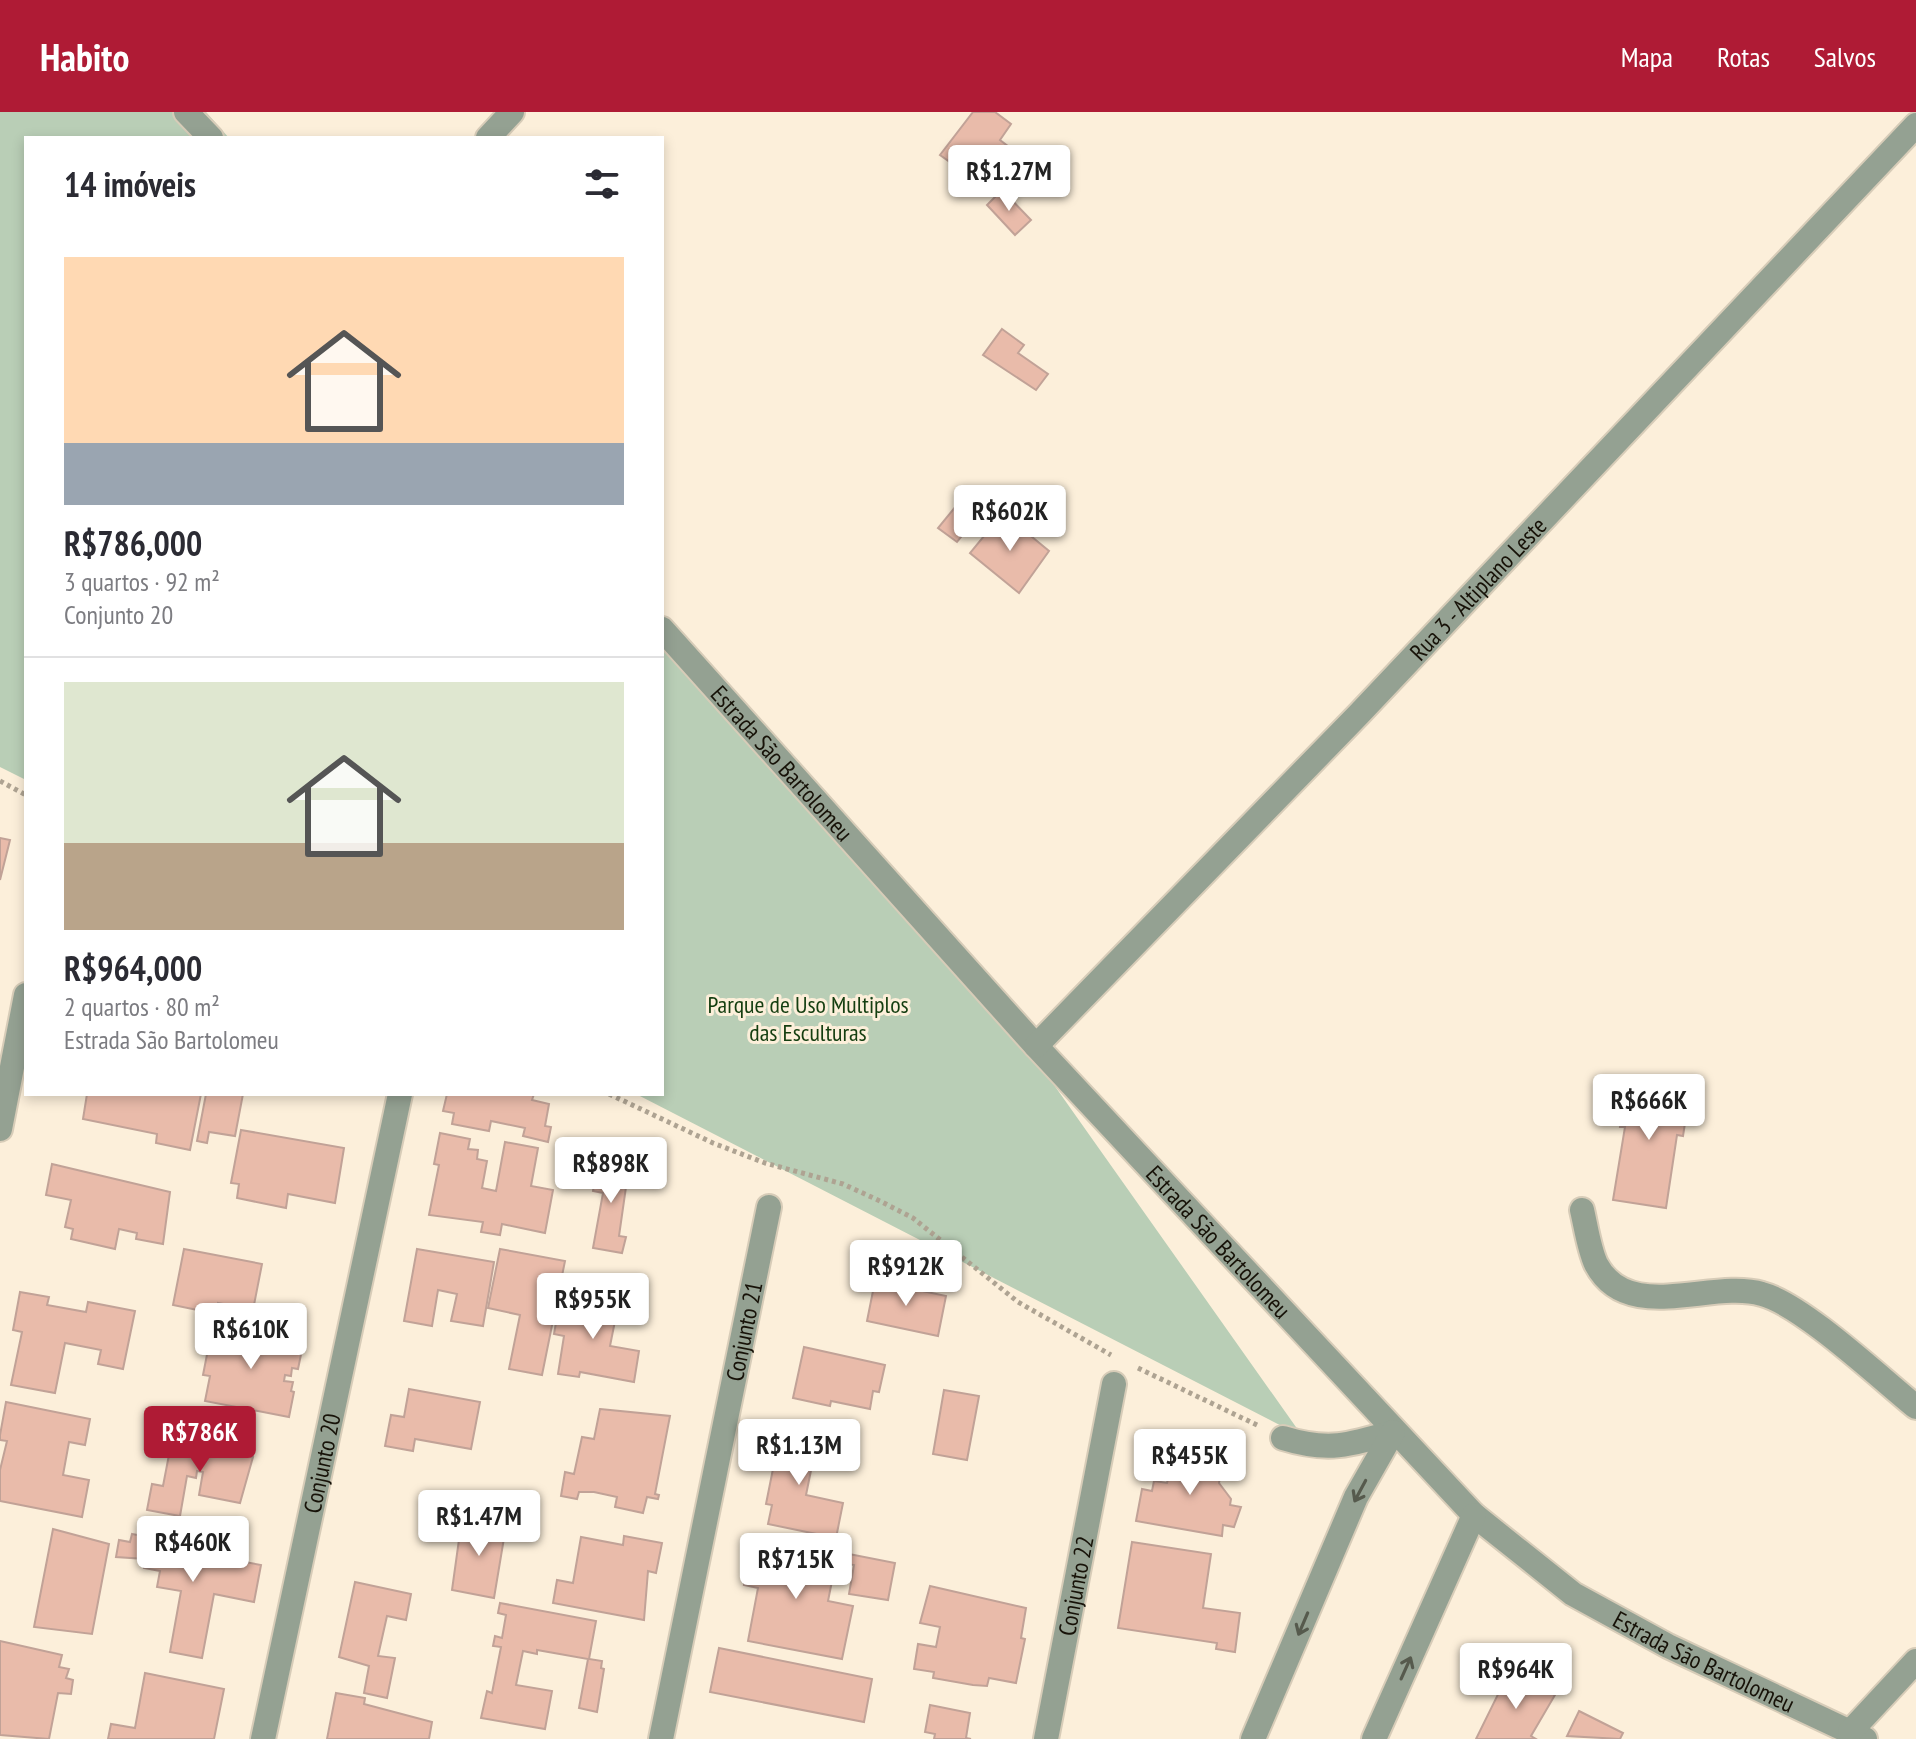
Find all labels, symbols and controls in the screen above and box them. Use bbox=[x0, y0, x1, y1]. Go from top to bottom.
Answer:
text: Habito bbox=[40, 32, 129, 81]
text: Mapa bbox=[1621, 38, 1673, 75]
text: Rotas bbox=[1717, 38, 1770, 75]
text: Salvos bbox=[1814, 38, 1876, 75]
pin: R$1.27M bbox=[935, 145, 1083, 213]
text: R$1.27M bbox=[966, 154, 1052, 187]
text: 14 imóveis bbox=[64, 162, 196, 206]
icon: filters bbox=[580, 162, 624, 206]
icon: home bbox=[272, 309, 416, 453]
pin: R$602K bbox=[945, 485, 1075, 553]
text: R$602K bbox=[972, 494, 1048, 527]
street label: Rua 3 - Altiplano Leste bbox=[1403, 510, 1553, 667]
text: R$786,000 bbox=[64, 521, 202, 565]
text: 3 quartos · 92 m² bbox=[64, 565, 220, 598]
text: Conjunto 20 bbox=[64, 598, 173, 631]
street label: Estrada São Bartolomeu bbox=[704, 679, 860, 847]
icon: home bbox=[272, 734, 416, 878]
text: R$964,000 bbox=[64, 946, 202, 990]
park label: Parque de Uso Multiplos das Esculturas bbox=[707, 989, 909, 1048]
text: 2 quartos · 80 m² bbox=[64, 990, 220, 1023]
text: Estrada São Bartolomeu bbox=[64, 1023, 279, 1056]
pin: R$666K bbox=[1584, 1074, 1714, 1142]
text: R$666K bbox=[1611, 1083, 1687, 1116]
pin: R$898K bbox=[546, 1137, 676, 1205]
text: R$898K bbox=[573, 1146, 649, 1179]
street label: Estrada São Bartolomeu bbox=[1140, 1159, 1298, 1325]
pin: R$912K bbox=[841, 1240, 971, 1308]
text: R$912K bbox=[868, 1249, 944, 1282]
pin: R$955K bbox=[528, 1273, 658, 1341]
street label: Conjunto 21 bbox=[719, 1279, 769, 1384]
text: R$955K bbox=[555, 1282, 631, 1315]
pin: R$610K bbox=[186, 1303, 316, 1371]
text: R$610K bbox=[213, 1312, 289, 1345]
pin: R$786K bbox=[135, 1406, 265, 1474]
street label: Conjunto 20 bbox=[296, 1411, 347, 1516]
text: R$786K bbox=[162, 1415, 238, 1448]
pin: R$1.13M bbox=[725, 1419, 873, 1487]
text: R$1.13M bbox=[756, 1428, 842, 1461]
pin: R$455K bbox=[1125, 1429, 1255, 1497]
text: R$455K bbox=[1152, 1438, 1228, 1471]
one-way arrow bbox=[1352, 1479, 1368, 1502]
pin: R$1.47M bbox=[405, 1490, 553, 1558]
text: R$1.47M bbox=[436, 1499, 522, 1532]
pin: R$460K bbox=[128, 1516, 258, 1584]
text: R$460K bbox=[155, 1525, 231, 1558]
pin: R$715K bbox=[731, 1533, 861, 1601]
street label: Conjunto 22 bbox=[1051, 1533, 1100, 1638]
text: R$715K bbox=[758, 1542, 834, 1575]
street label: Estrada São Bartolomeu bbox=[1608, 1604, 1800, 1719]
one-way arrow bbox=[1294, 1611, 1309, 1636]
pin: R$964K bbox=[1451, 1643, 1581, 1711]
text: R$964K bbox=[1478, 1652, 1554, 1685]
one-way arrow bbox=[1399, 1656, 1414, 1681]

